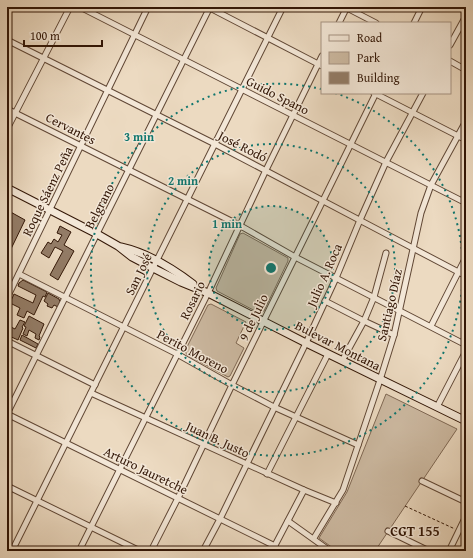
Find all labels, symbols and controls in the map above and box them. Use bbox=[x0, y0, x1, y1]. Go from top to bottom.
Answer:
scale bar bbox=[24, 22, 102, 48]
legend bbox=[321, 22, 451, 94]
text: 100 m bbox=[30, 27, 60, 44]
text: Road bbox=[357, 29, 383, 46]
text: Park bbox=[357, 49, 381, 66]
text: Building bbox=[357, 69, 400, 86]
street label: Guido Spano bbox=[243, 71, 313, 120]
street label: Cervantes bbox=[42, 108, 99, 149]
street label: José Rodó bbox=[213, 125, 271, 167]
text: 3 min bbox=[124, 128, 154, 145]
street label: Roque Sáenz Peña bbox=[17, 142, 78, 239]
text: 2 min bbox=[168, 172, 198, 189]
street label: Belgrano bbox=[80, 180, 119, 232]
text: 1 min bbox=[212, 215, 242, 232]
street label: Julio A. Roca bbox=[301, 240, 347, 312]
street label: San José bbox=[120, 250, 157, 298]
centre of rings bbox=[264, 261, 278, 275]
street label: Santiago Díaz bbox=[372, 267, 407, 343]
street label: Rosario bbox=[175, 277, 210, 323]
street label: 9 de Julio bbox=[234, 290, 273, 344]
street label: Bulevar Montana bbox=[292, 316, 384, 376]
street label: Perito Moreno bbox=[154, 325, 232, 378]
street label: Juan B. Justo bbox=[181, 416, 253, 463]
street label: Arturo Jauretche bbox=[100, 442, 191, 499]
district label: CGT 155 bbox=[390, 521, 440, 541]

